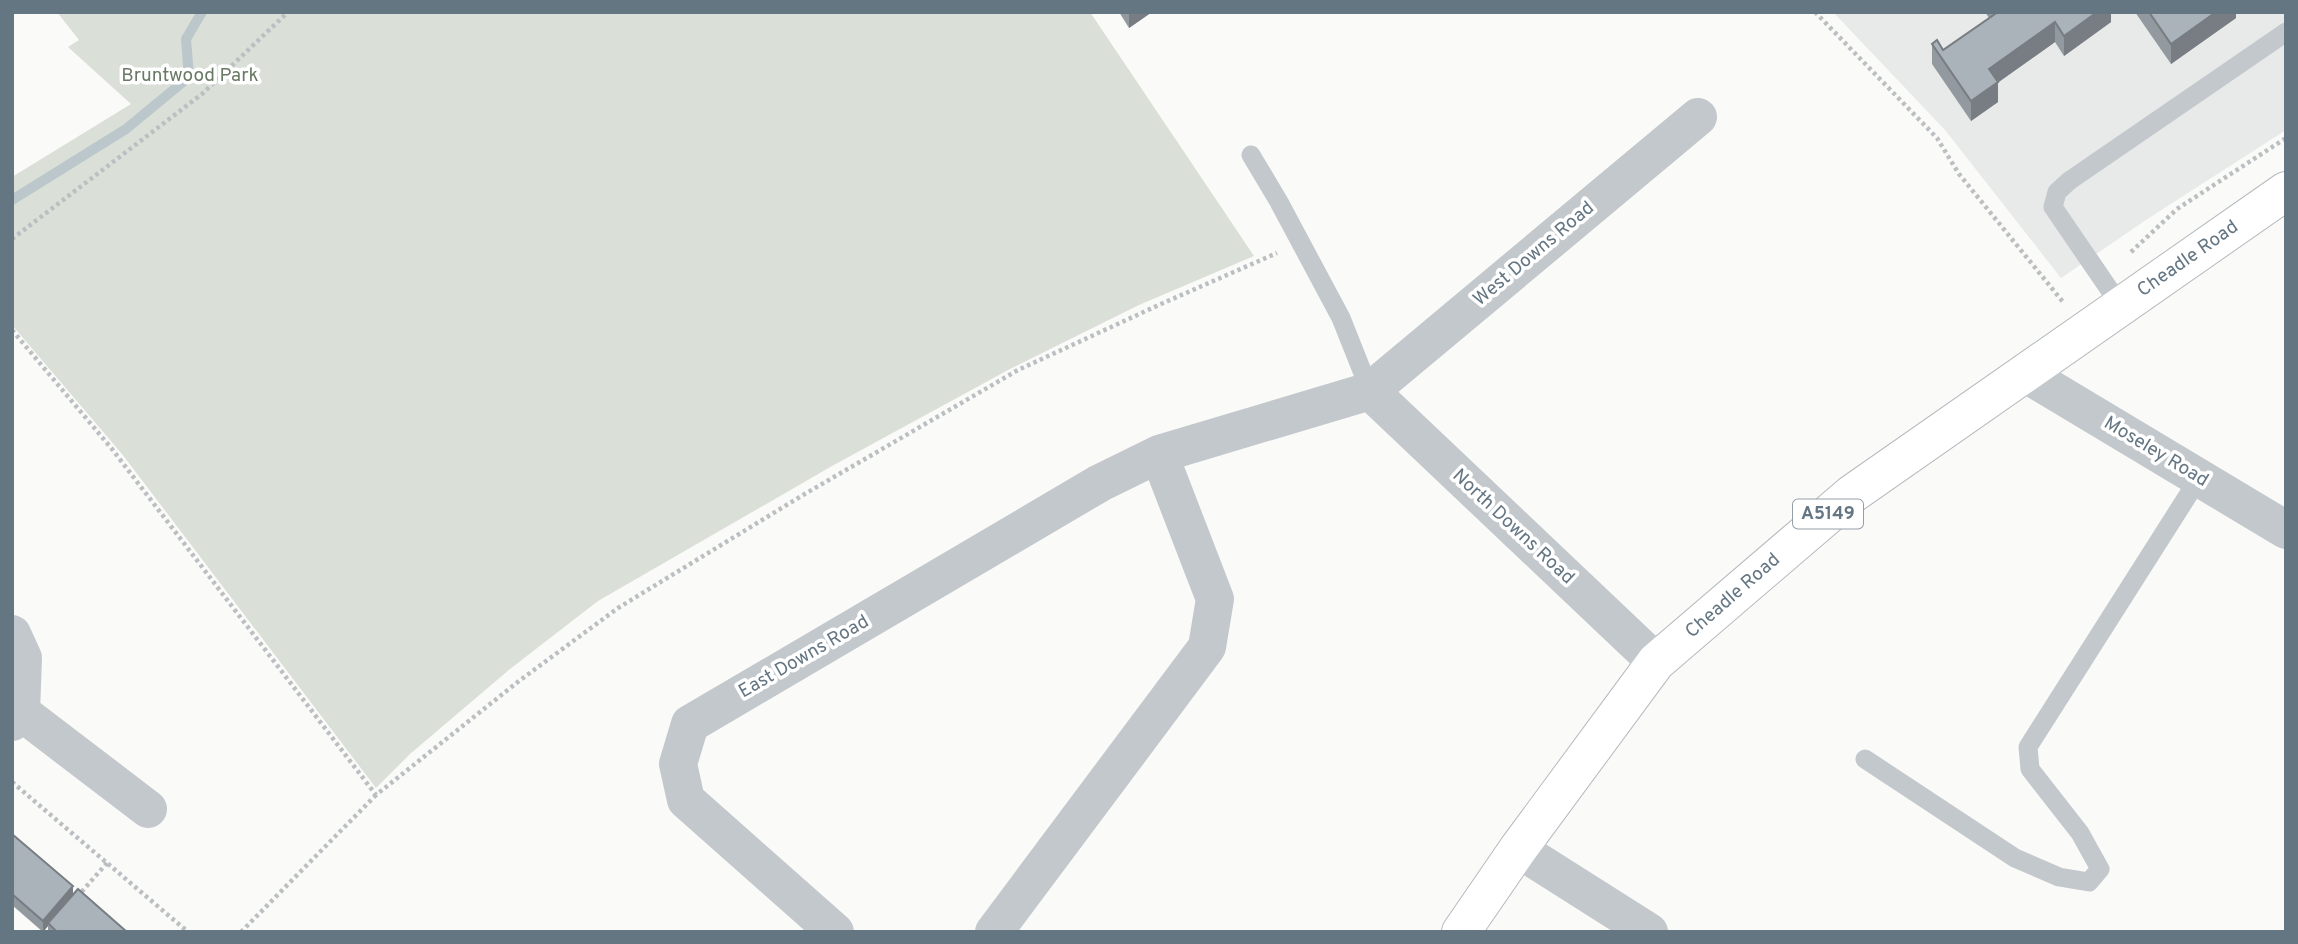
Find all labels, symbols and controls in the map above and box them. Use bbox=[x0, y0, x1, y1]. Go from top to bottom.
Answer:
park label: Bruntwood Park bbox=[121, 64, 259, 88]
street label: West Downs Road bbox=[1469, 196, 1599, 312]
street label: Cheadle Road bbox=[2133, 215, 2243, 303]
street label: Moseley Road bbox=[2099, 411, 2213, 493]
street label: North Downs Road bbox=[1447, 464, 1579, 590]
road number: A5149 bbox=[1793, 500, 1863, 528]
street label: Cheadle Road bbox=[1681, 548, 1785, 644]
street label: East Downs Road bbox=[735, 610, 873, 704]

